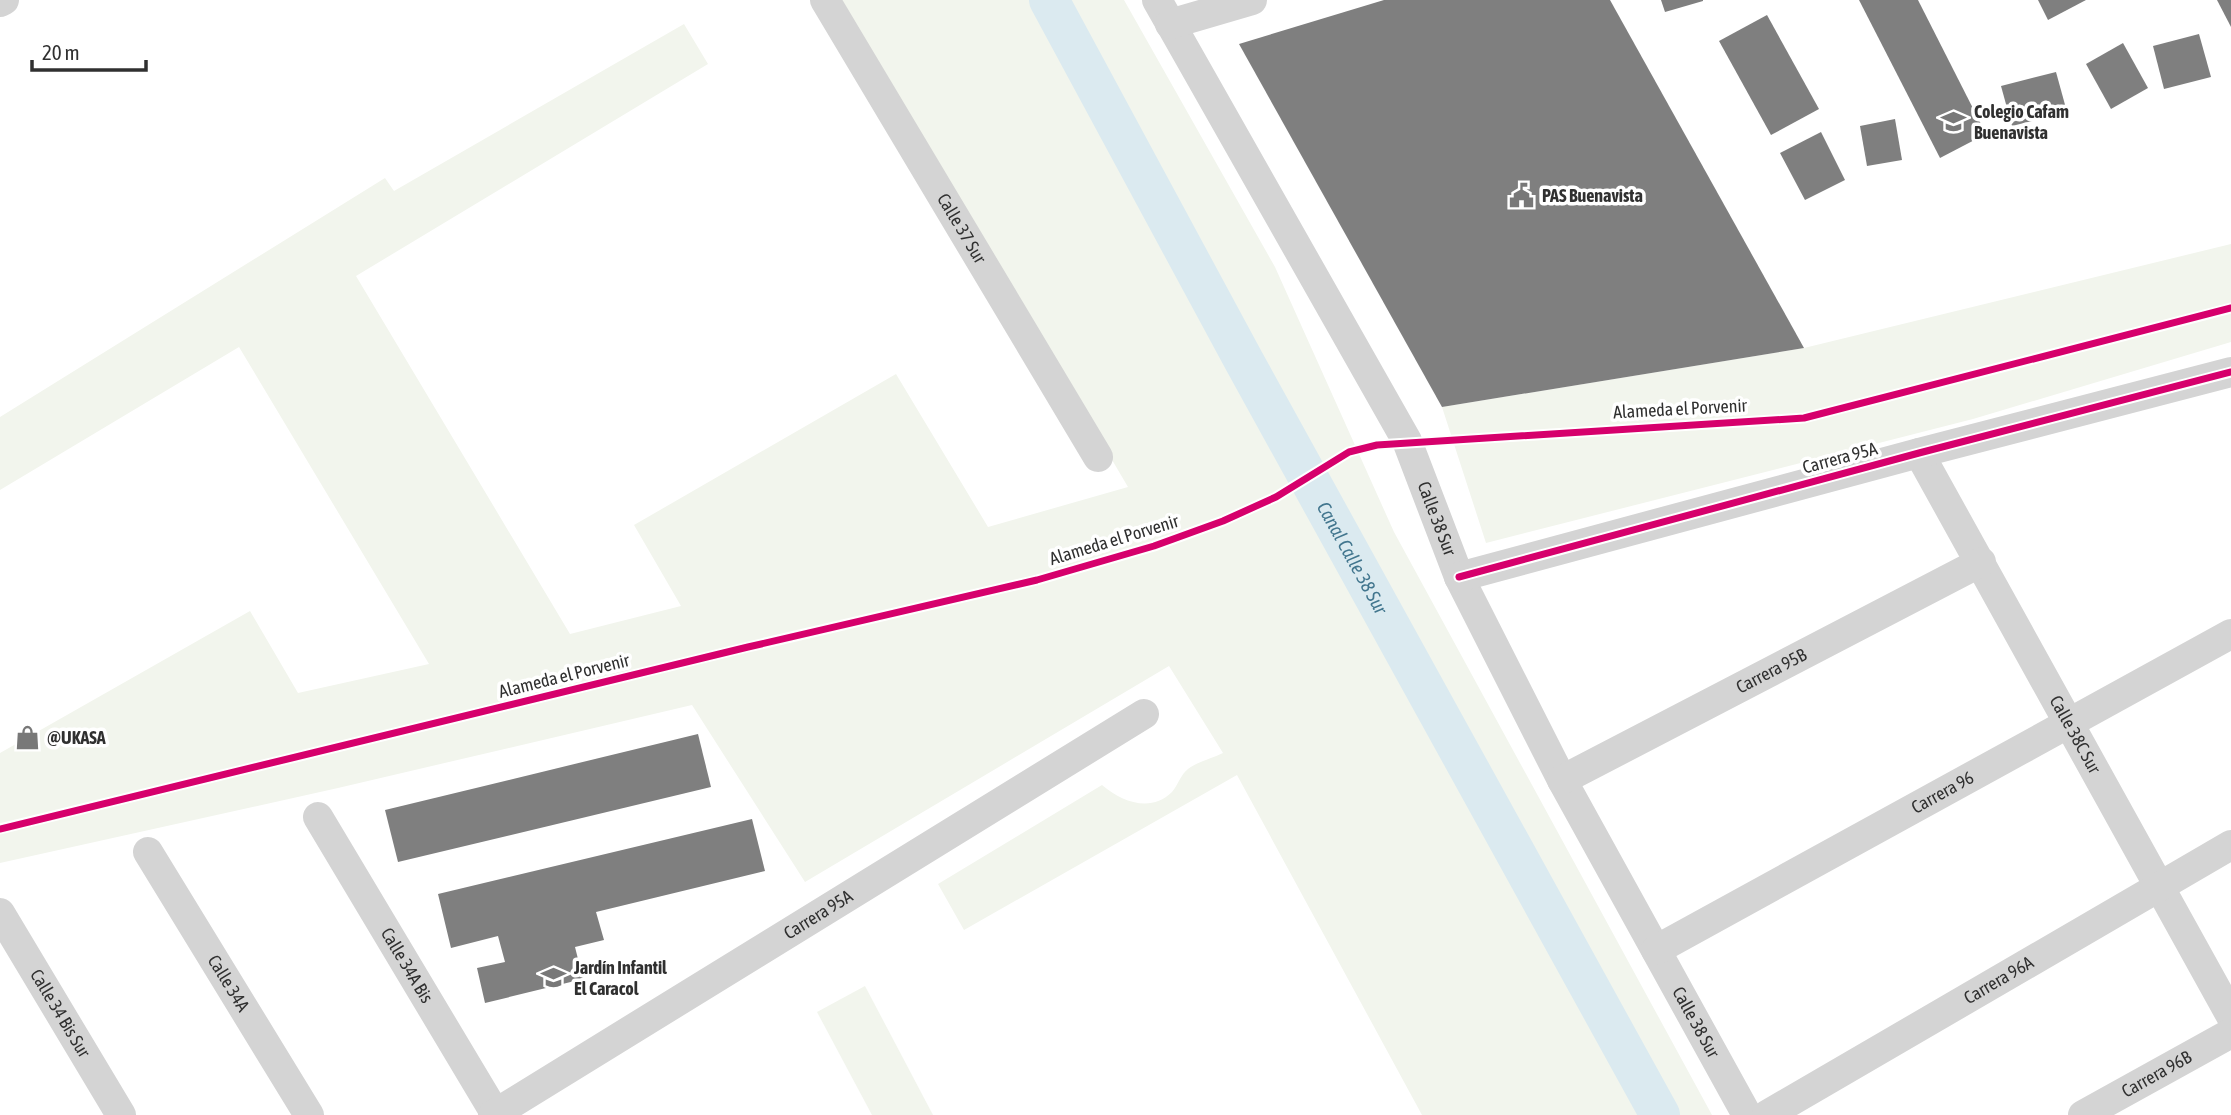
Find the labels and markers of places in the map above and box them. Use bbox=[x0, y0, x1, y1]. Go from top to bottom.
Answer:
place label: Colegio Cafam Buenavista bbox=[1974, 101, 2069, 143]
school or university icon: Colegio Cafam Buenavista bbox=[1940, 108, 1968, 136]
public building icon: PAS Buenavista bbox=[1508, 182, 1536, 210]
place label: PAS Buenavista bbox=[1542, 185, 1643, 206]
shop icon: @UKASA bbox=[13, 724, 41, 752]
place label: @UKASA bbox=[47, 727, 106, 748]
place label: Jardín Infantil El Caracol bbox=[573, 957, 667, 999]
school or university icon: Jardín Infantil El Caracol bbox=[540, 964, 568, 992]

